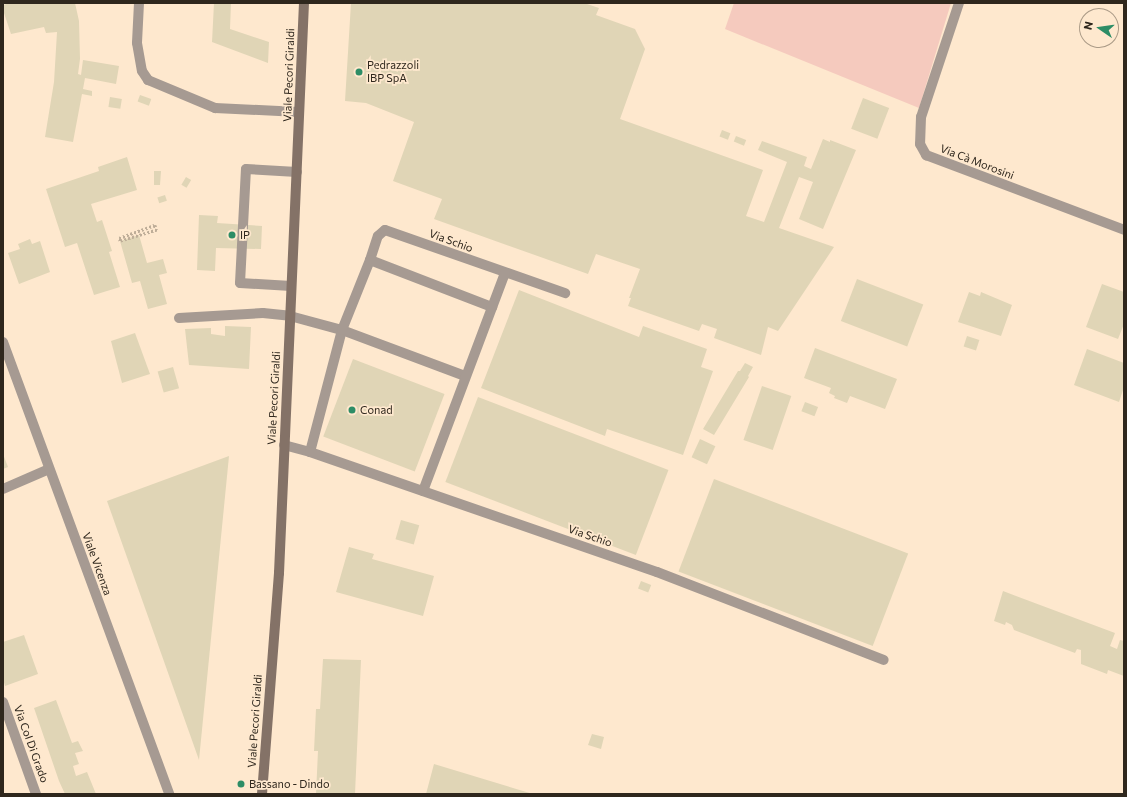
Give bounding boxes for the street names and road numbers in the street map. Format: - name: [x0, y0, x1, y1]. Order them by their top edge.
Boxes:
- street label: Viale Pecori Giraldi: [281, 28, 297, 122]
- street label: Via Cà Morosini: [938, 142, 1016, 182]
- street label: Via Schio: [427, 227, 475, 255]
- street label: Viale Pecori Giraldi: [265, 351, 283, 445]
- street label: Via Schio: [566, 522, 614, 550]
- street label: Viale Vicenza: [80, 531, 114, 597]
- street label: Viale Pecori Giraldi: [245, 674, 265, 768]
- street label: Via Col Di Grado: [11, 704, 51, 784]

